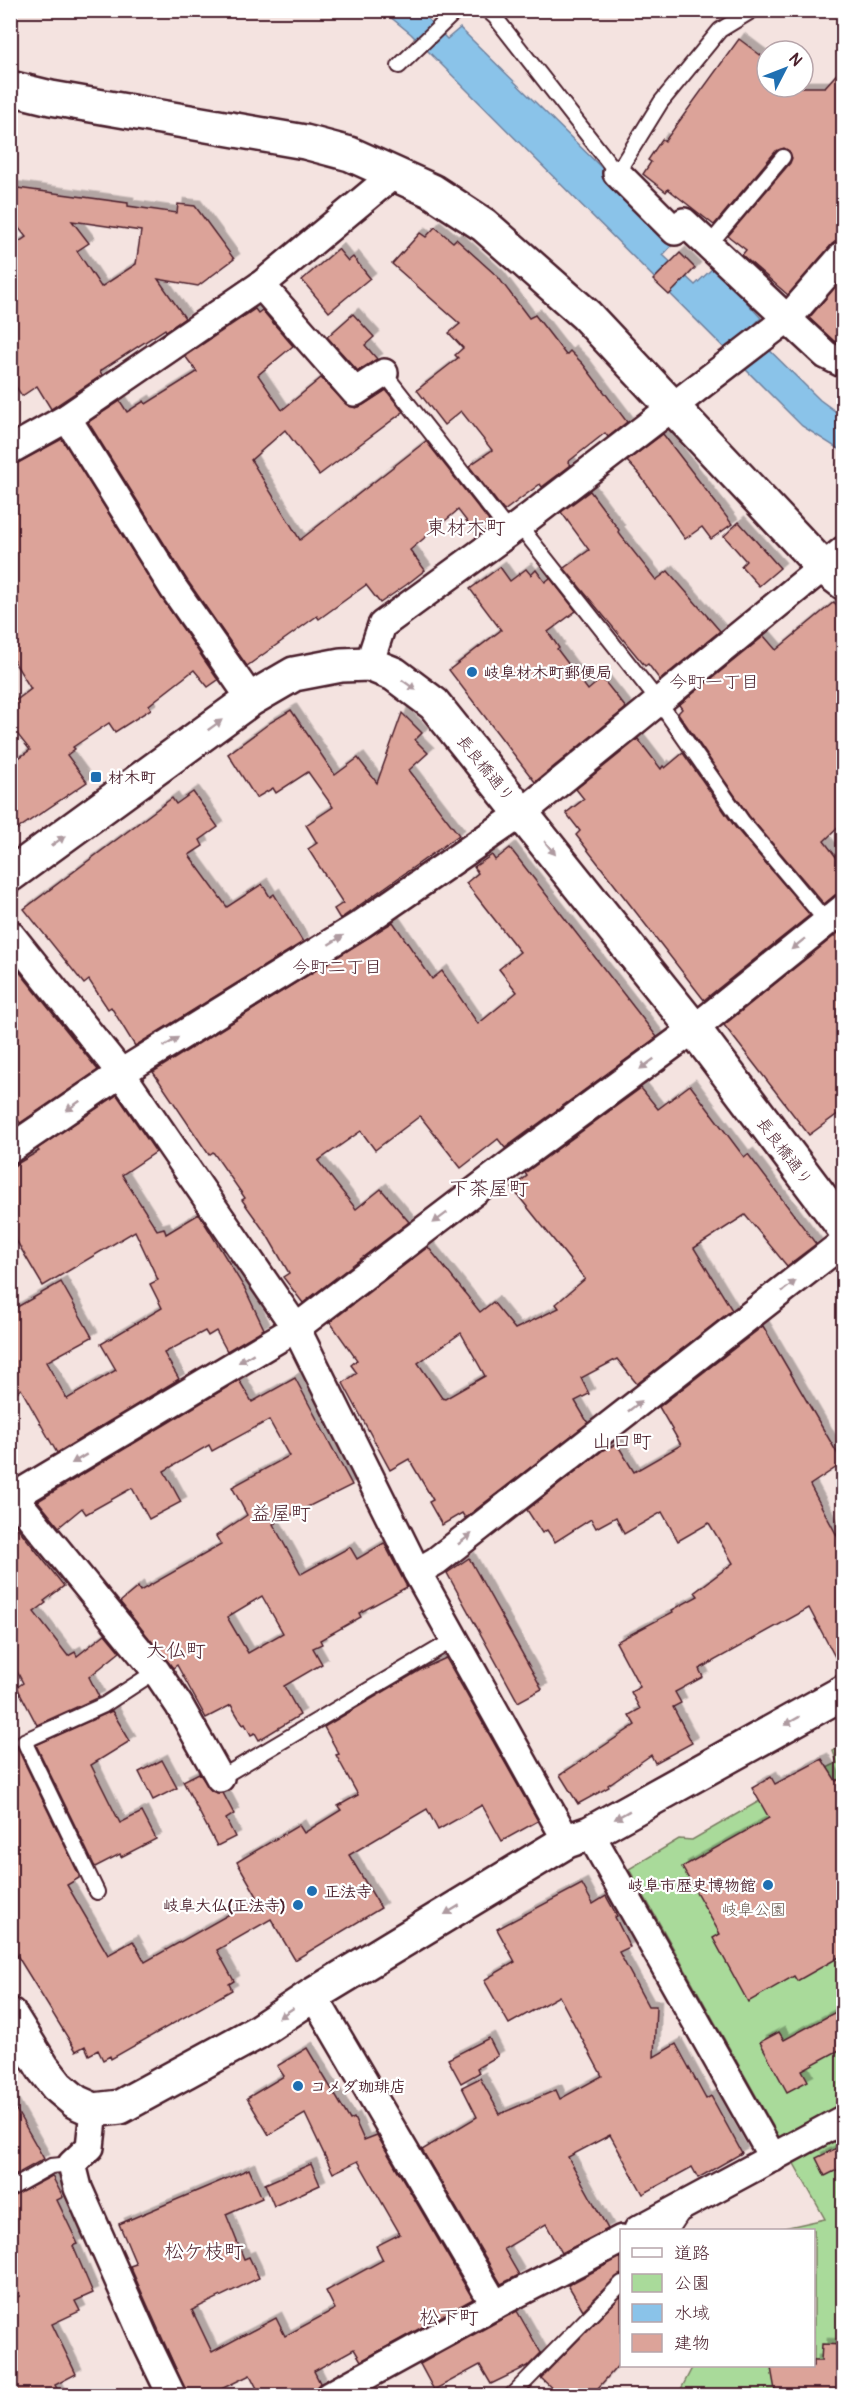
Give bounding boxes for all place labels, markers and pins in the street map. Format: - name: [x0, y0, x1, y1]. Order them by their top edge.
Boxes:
- place label: 岐阜材木町郵便局: [484, 663, 612, 683]
- marker: 岐阜材木町郵便局: [465, 665, 479, 679]
- place label: 材木町: [108, 768, 156, 788]
- marker: 材木町: [89, 770, 103, 784]
- place label: 岐阜市歴史博物館: [628, 1876, 756, 1896]
- marker: 岐阜市歴史博物館: [761, 1878, 775, 1892]
- place label: 正法寺: [324, 1882, 372, 1902]
- marker: 正法寺: [305, 1884, 319, 1898]
- place label: 岐阜大仏(正法寺): [163, 1896, 286, 1916]
- marker: 岐阜大仏(正法寺): [291, 1898, 305, 1912]
- place label: コメダ珈琲店: [310, 2077, 406, 2097]
- marker: コメダ珈琲店: [291, 2079, 305, 2093]

